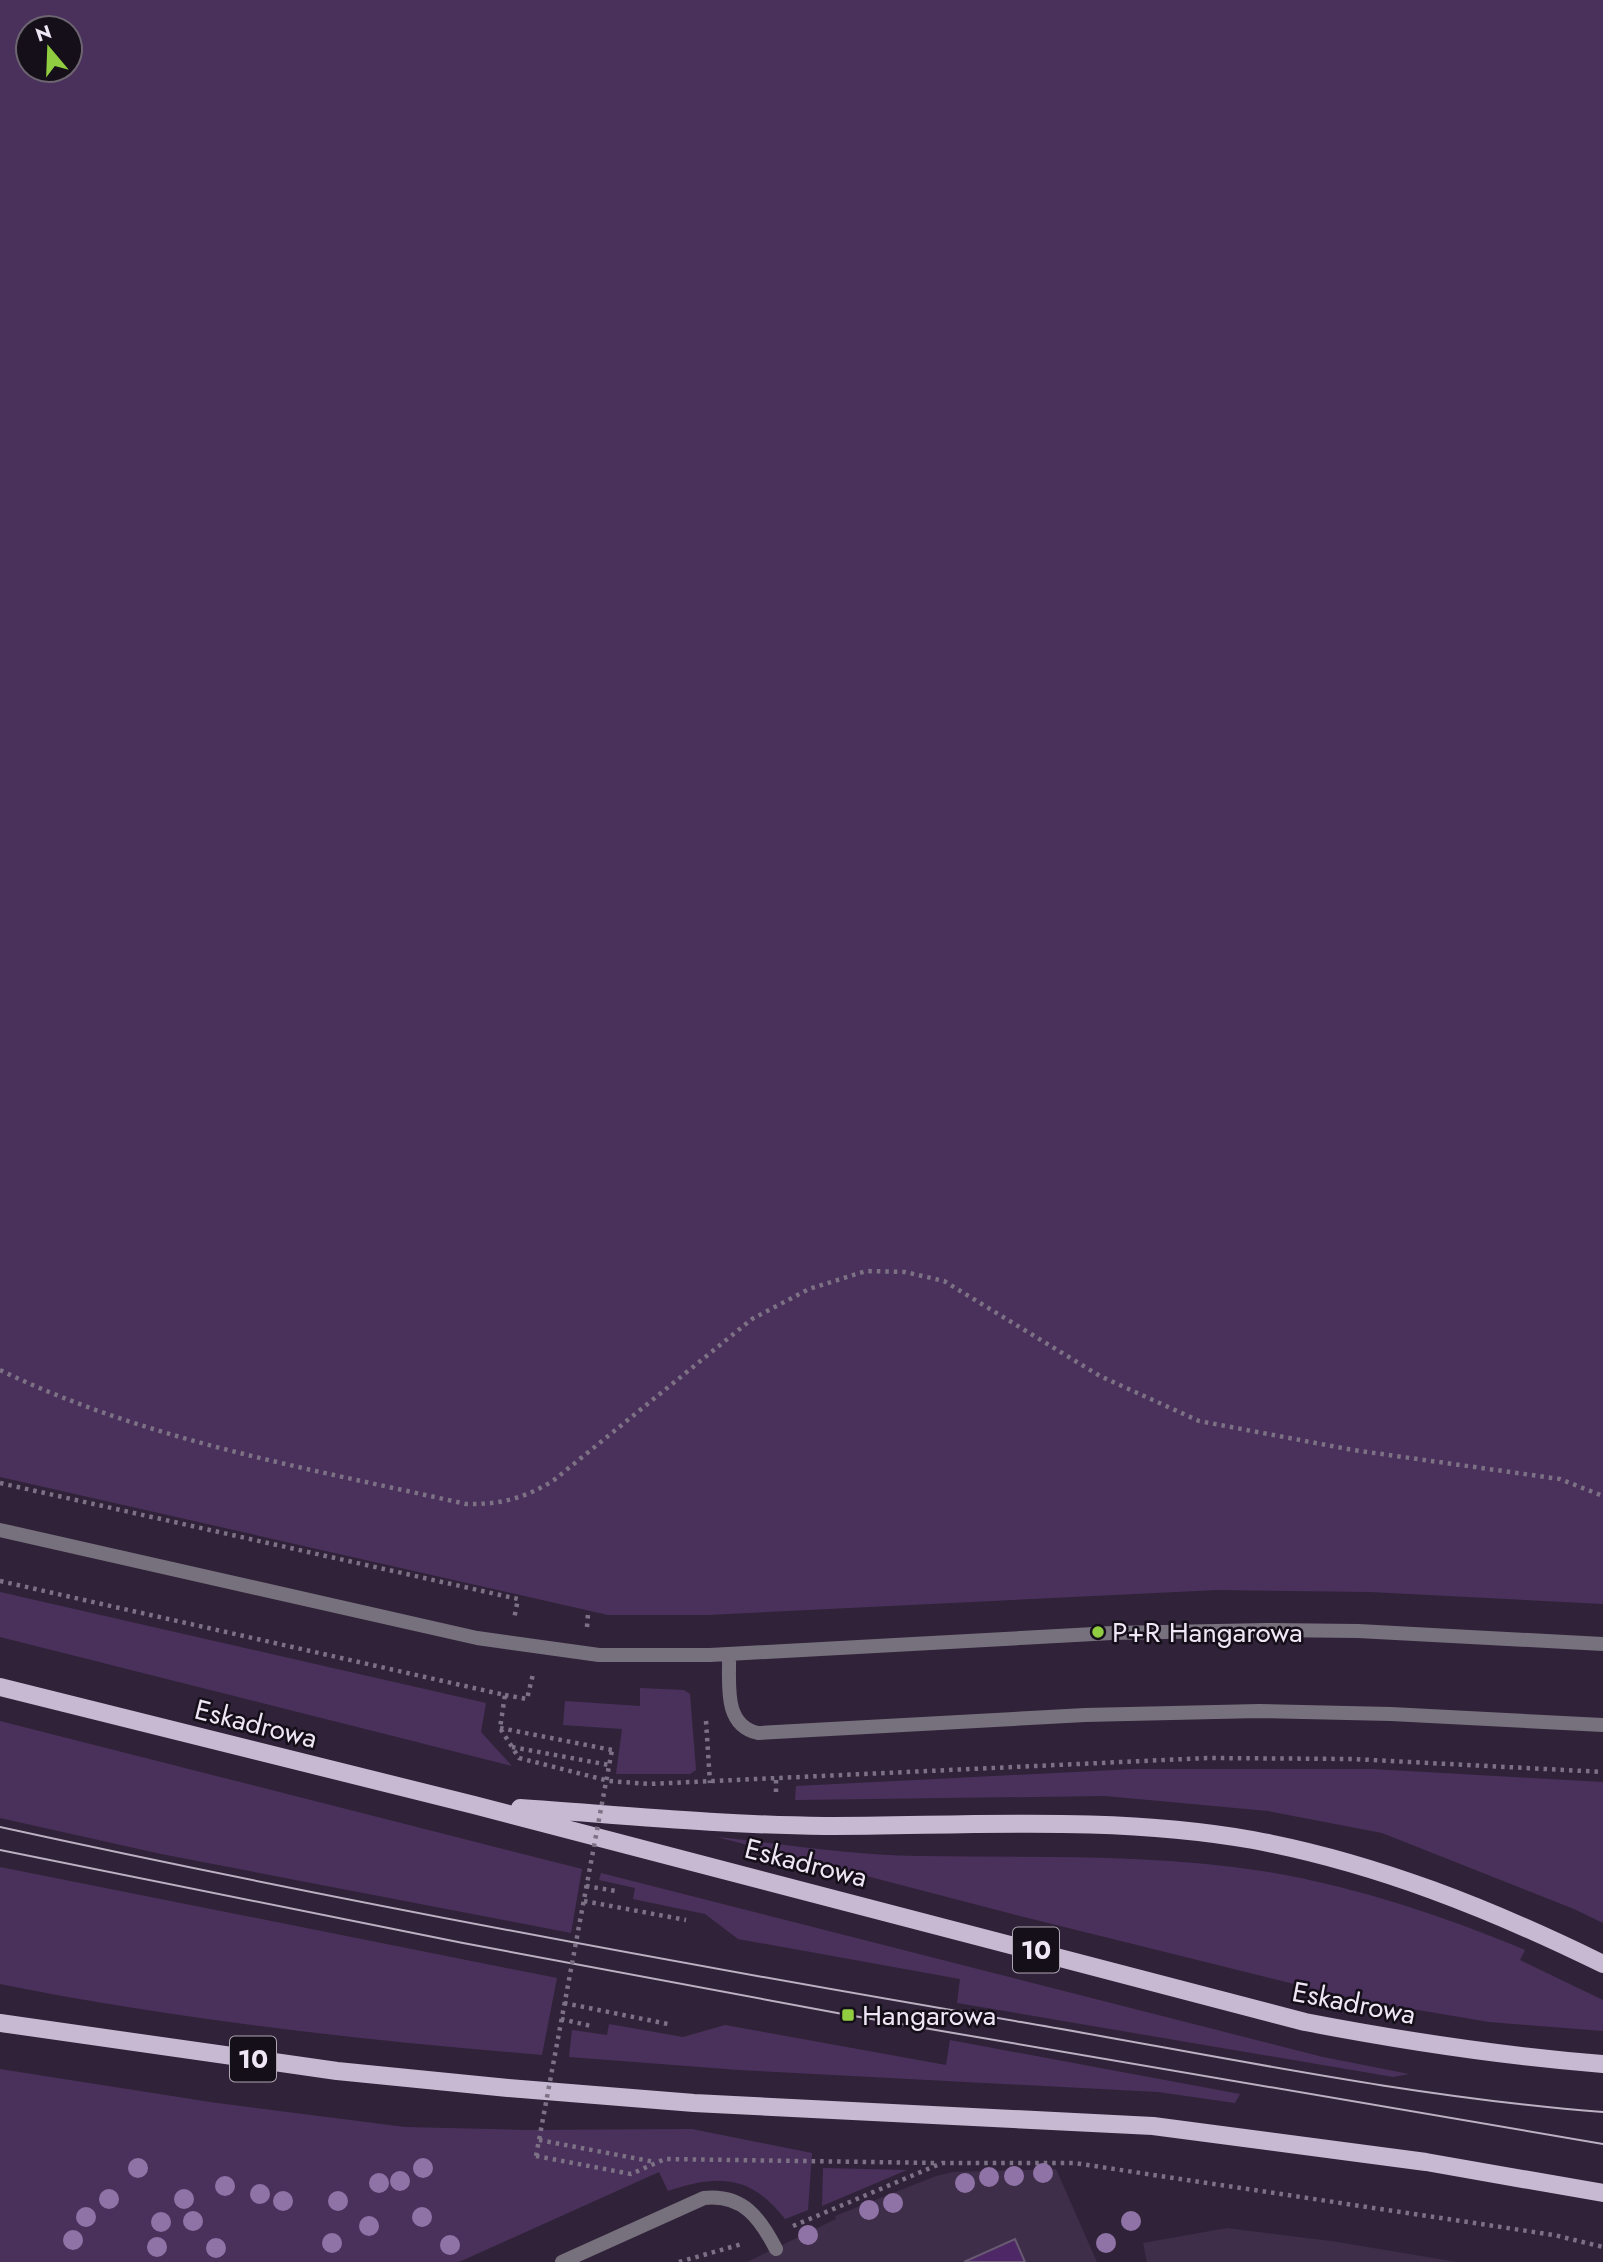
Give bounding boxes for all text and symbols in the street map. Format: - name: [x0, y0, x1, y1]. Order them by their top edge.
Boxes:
- north arrow: [14, 14, 84, 84]
- text: N: [32, 18, 55, 49]
- place label: P+R Hangarowa: [1112, 1612, 1303, 1653]
- marker: P+R Hangarowa: [1090, 1624, 1106, 1640]
- street label: Eskadrowa: [190, 1689, 322, 1759]
- street label: Eskadrowa: [740, 1828, 872, 1898]
- road number: 10: [1013, 1927, 1059, 1972]
- street label: Eskadrowa: [1289, 1971, 1419, 2035]
- place label: Hangarowa: [862, 1995, 996, 2036]
- marker: Hangarowa: [840, 2007, 856, 2023]
- road number: 10: [230, 2036, 276, 2082]

